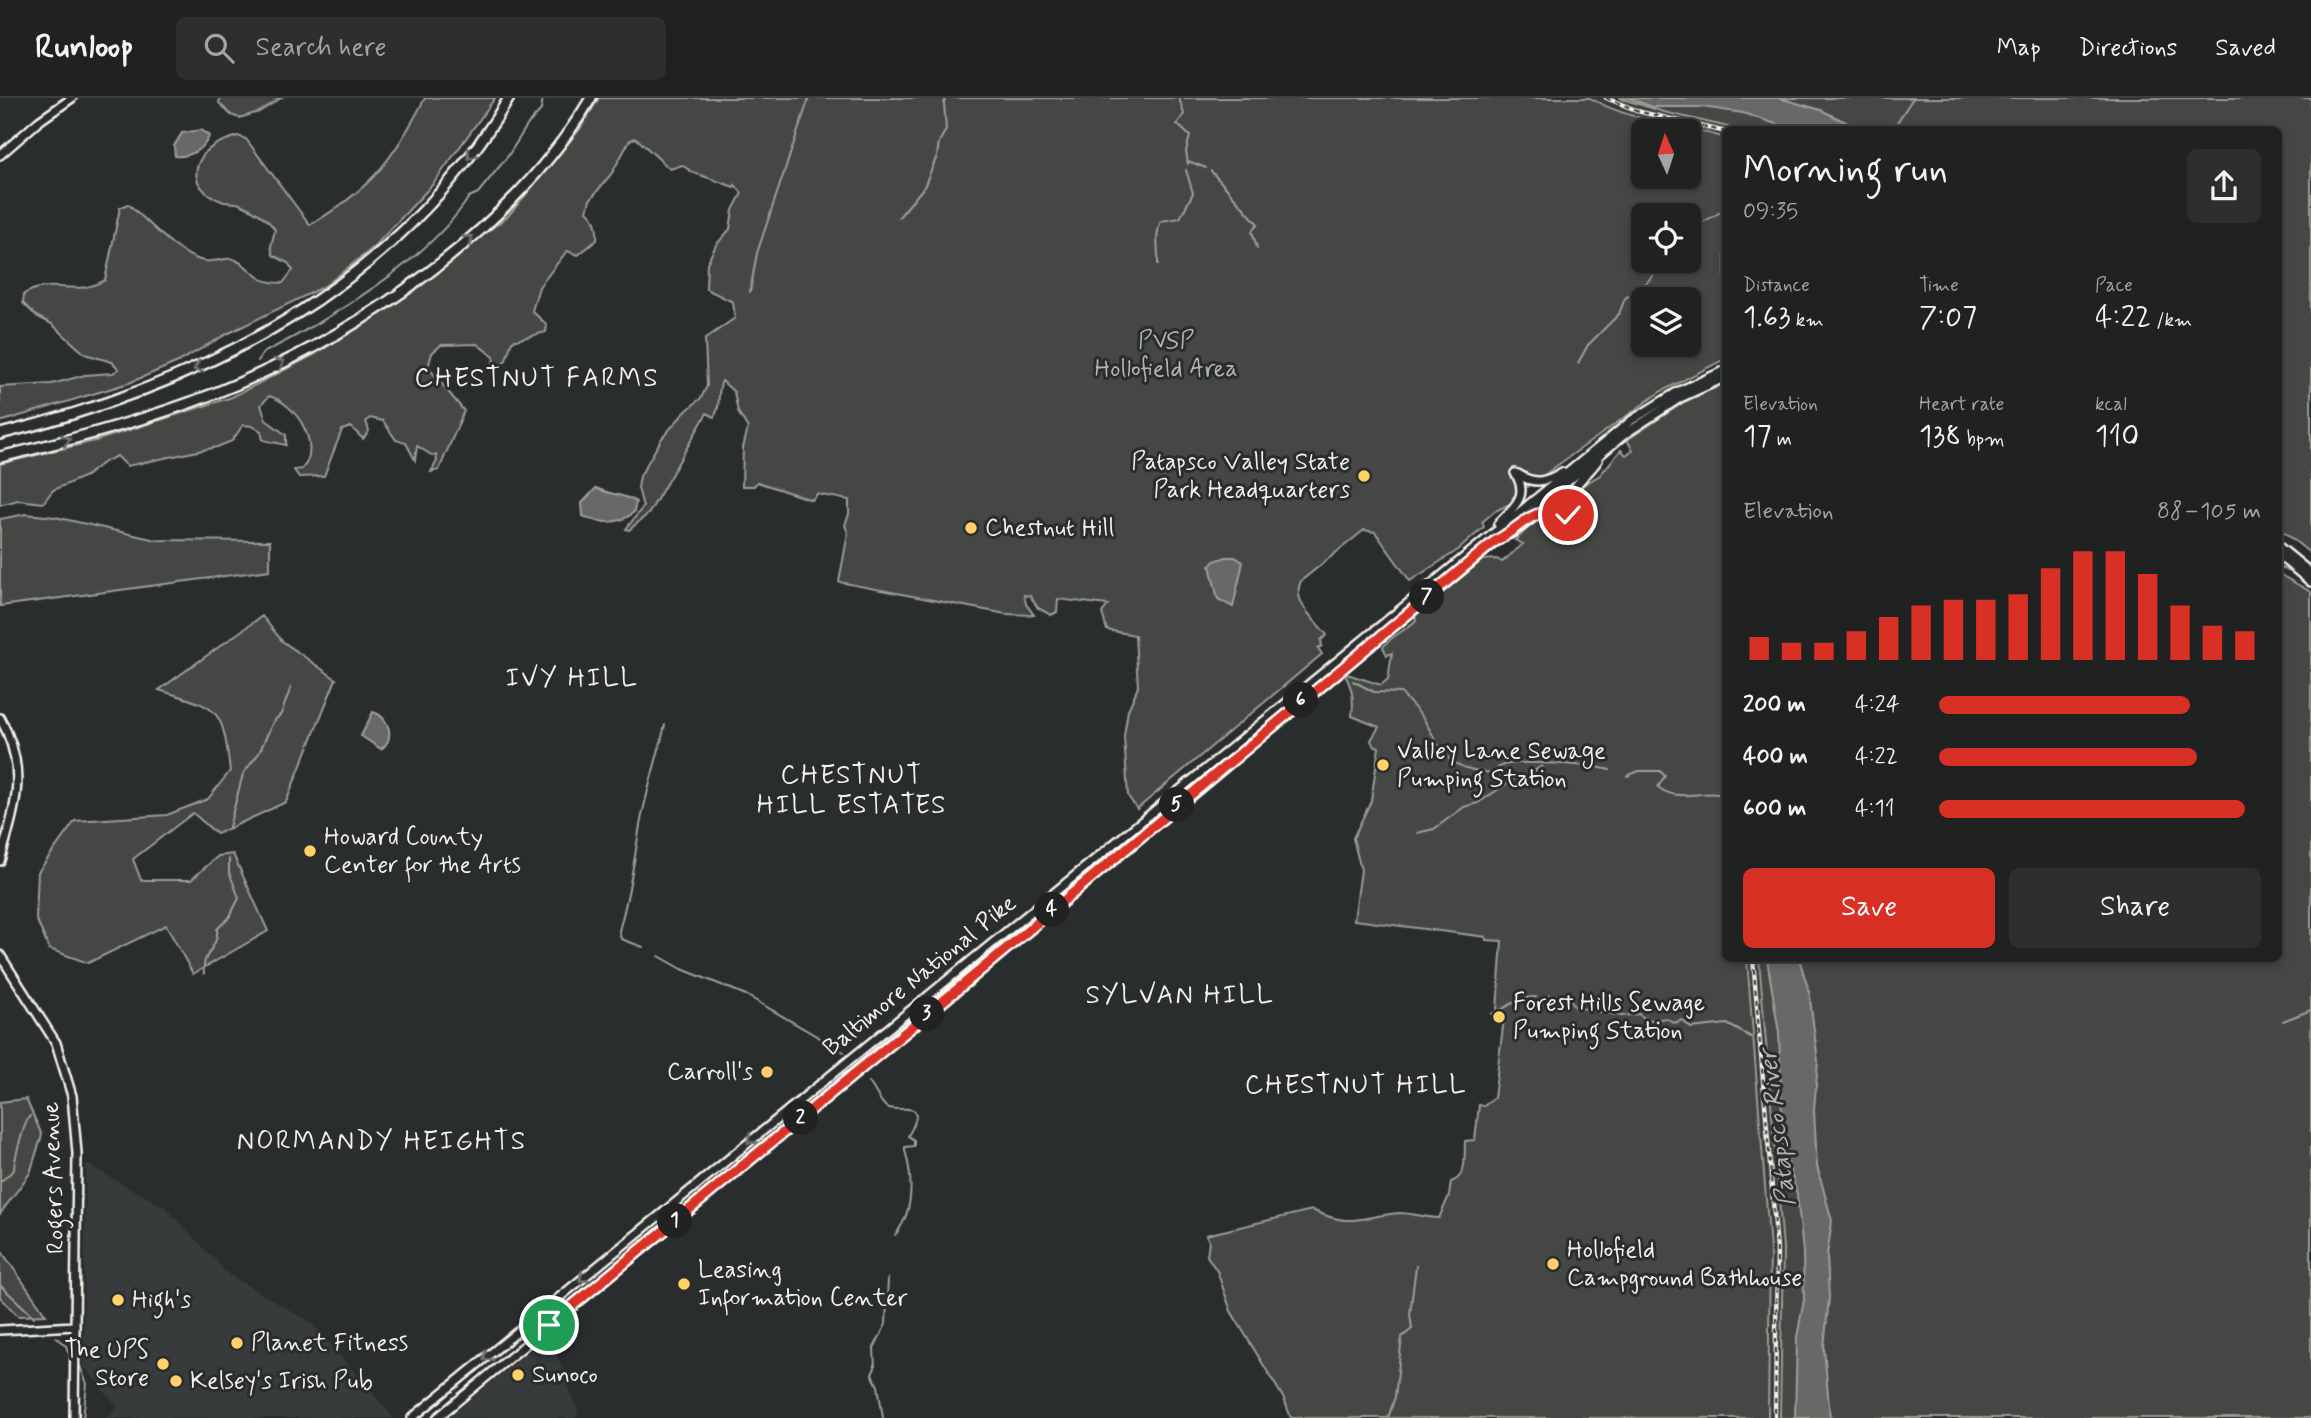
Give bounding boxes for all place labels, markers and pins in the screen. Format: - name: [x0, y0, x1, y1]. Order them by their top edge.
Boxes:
- place label: Patapsco Valley State Park Headquarters: [1131, 447, 1350, 506]
- marker: Patapsco Valley State Park Headquarters: [1356, 468, 1372, 484]
- pin: [1538, 485, 1598, 545]
- place label: Chestnut Hill: [985, 513, 1114, 544]
- marker: Chestnut Hill: [963, 520, 979, 536]
- pin: 7: [1410, 580, 1444, 614]
- pin: 6: [1284, 682, 1318, 718]
- place label: Valley Lane Sewage Pumping Station: [1397, 736, 1606, 798]
- marker: Valley Lane Sewage Pumping Station: [1375, 757, 1391, 773]
- pin: 5: [1160, 788, 1194, 822]
- place label: Howard County Center for the Arts: [324, 822, 521, 883]
- marker: Howard County Center for the Arts: [302, 843, 318, 859]
- pin: 4: [1034, 892, 1070, 928]
- place label: Forest Hills Sewage Pumping Station: [1513, 988, 1705, 1050]
- pin: 3: [909, 996, 944, 1032]
- marker: Forest Hills Sewage Pumping Station: [1491, 1009, 1507, 1025]
- place label: Carroll's: [667, 1057, 753, 1088]
- marker: Carroll's: [759, 1064, 775, 1080]
- pin: 2: [784, 1100, 818, 1136]
- pin: 1: [658, 1204, 692, 1238]
- place label: Hollofield Campground Bathhouse: [1567, 1235, 1802, 1294]
- place label: Leasing Information Center: [698, 1255, 908, 1316]
- marker: Hollofield Campground Bathhouse: [1545, 1256, 1561, 1272]
- marker: Leasing Information Center: [676, 1276, 692, 1292]
- place label: High's: [132, 1285, 191, 1319]
- marker: High's: [110, 1292, 126, 1308]
- pin: [519, 1295, 579, 1355]
- place label: Planet Fitness: [251, 1328, 408, 1359]
- place label: The UPS Store: [64, 1335, 149, 1394]
- marker: Planet Fitness: [229, 1335, 245, 1351]
- marker: The UPS Store: [155, 1356, 171, 1372]
- place label: Sunoco: [532, 1360, 598, 1391]
- place label: Kelsey's Irish Pub: [190, 1366, 373, 1397]
- marker: Sunoco: [510, 1367, 526, 1383]
- marker: Kelsey's Irish Pub: [168, 1373, 184, 1389]

